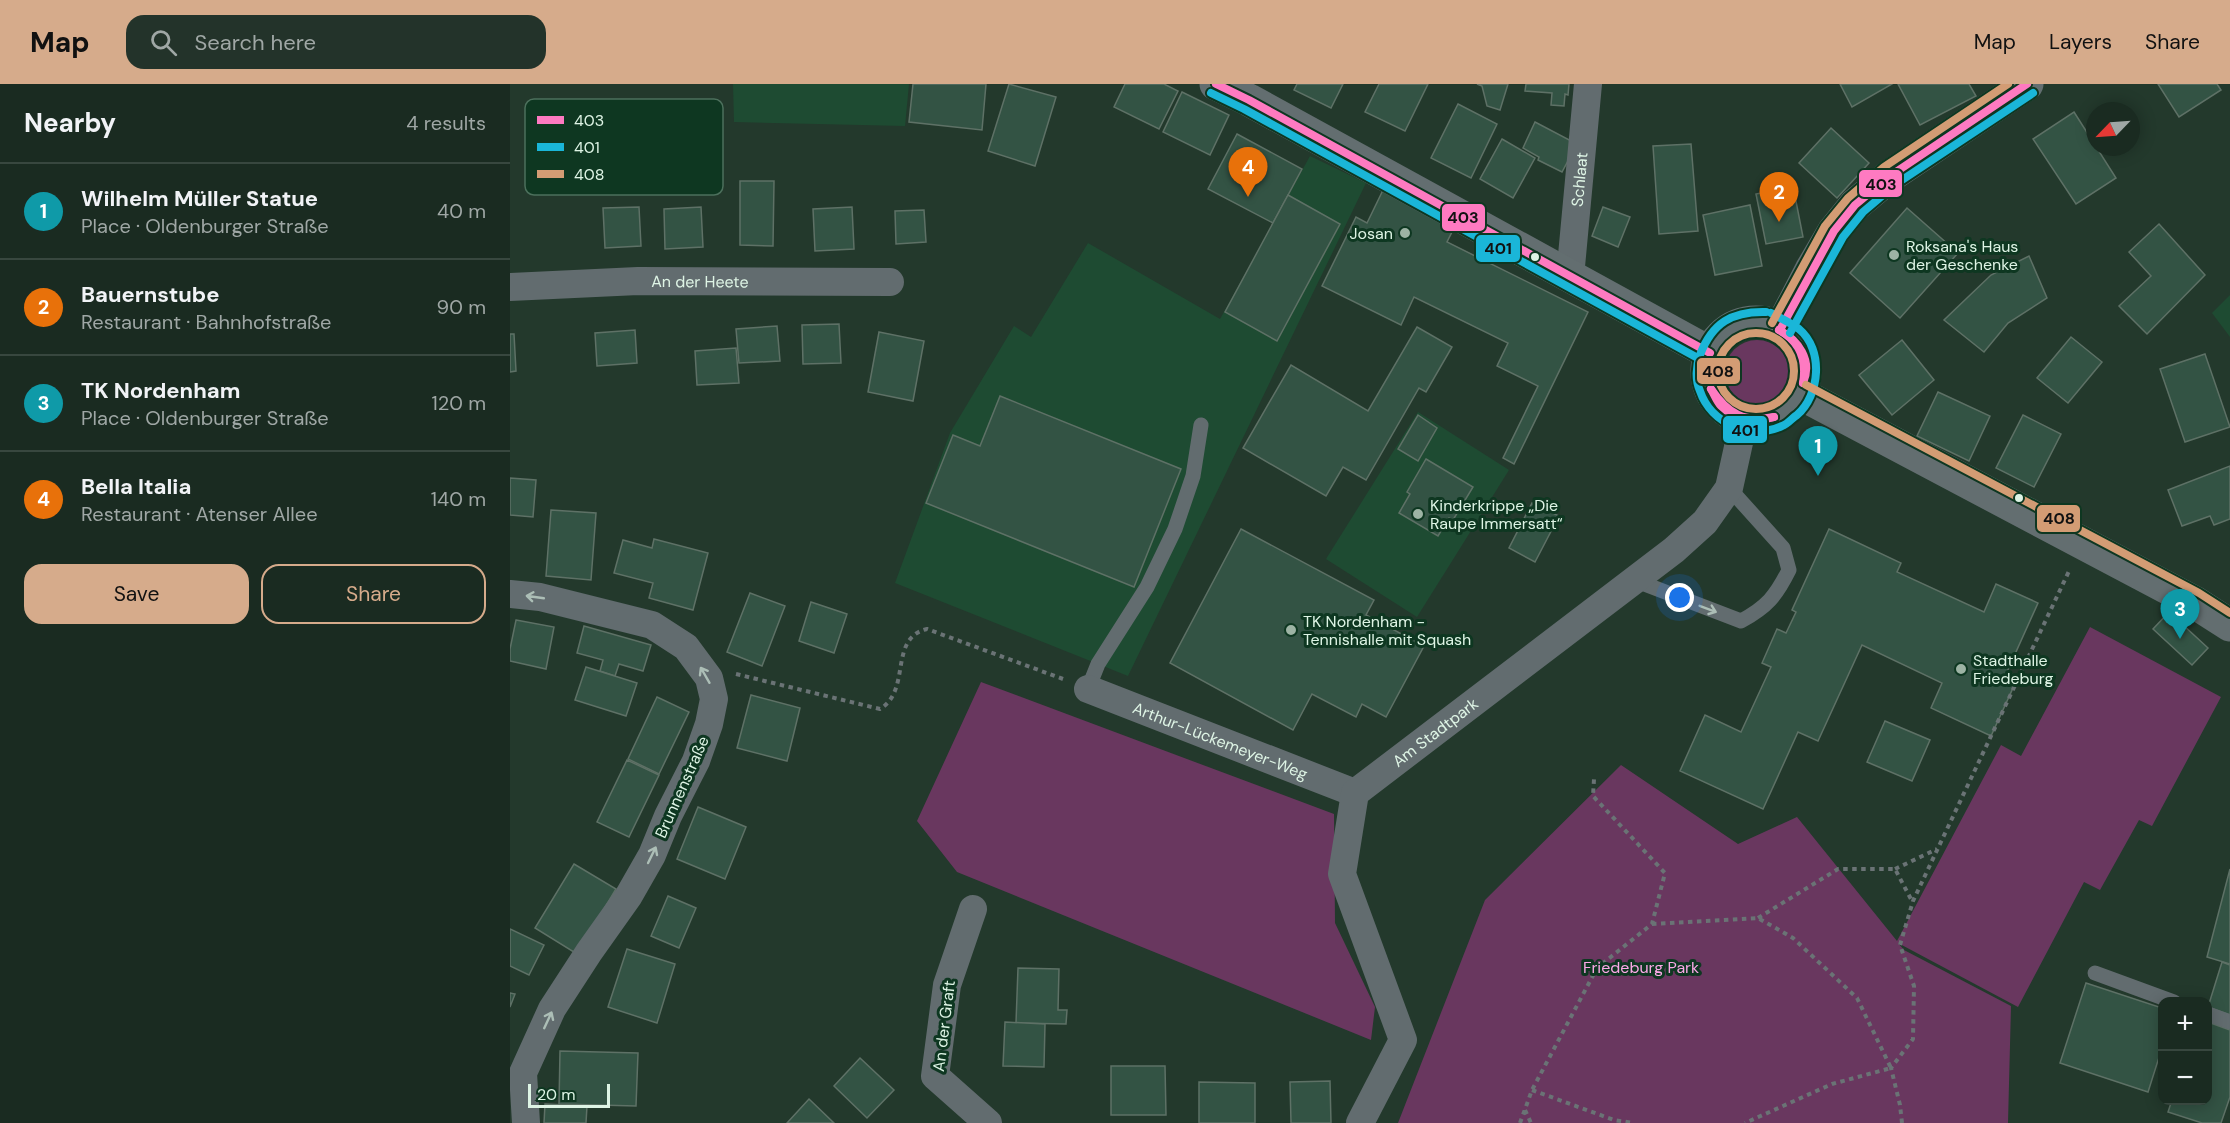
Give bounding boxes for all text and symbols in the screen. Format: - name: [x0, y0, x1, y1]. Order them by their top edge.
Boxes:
- search box: [126, 15, 546, 69]
- text: Map: [30, 24, 90, 61]
- icon: search: [147, 26, 180, 59]
- text: Search here: [195, 28, 316, 57]
- text: Map: [1974, 28, 2016, 56]
- text: Layers: [2049, 28, 2112, 56]
- text: Share: [2145, 28, 2200, 56]
- legend: [525, 99, 723, 195]
- north arrow: [2086, 102, 2140, 156]
- text: Nearby: [24, 106, 116, 140]
- text: 4 results: [406, 110, 486, 136]
- text: 403: [574, 110, 604, 131]
- text: 401: [574, 137, 600, 158]
- pin: 4: [1228, 147, 1268, 197]
- street label: Schlaat: [1566, 151, 1592, 208]
- text: 408: [574, 164, 604, 185]
- line badge: 403: [1858, 169, 1903, 198]
- pin: 2: [1760, 172, 1798, 222]
- text: 403: [1865, 174, 1897, 195]
- text: Wilhelm Müller Statue: [81, 184, 318, 213]
- text: 1: [40, 198, 47, 224]
- text: 40 m: [437, 198, 486, 224]
- line badge: 403: [1441, 203, 1486, 232]
- text: 403: [1447, 207, 1479, 228]
- text: Place · Oldenburger Straße: [81, 213, 329, 239]
- place label: Josan: [1350, 223, 1393, 244]
- marker: Josan: [1398, 226, 1412, 240]
- line badge: 401: [1475, 234, 1521, 263]
- place label: Roksana's Haus der Geschenke: [1906, 236, 2018, 275]
- text: 401: [1484, 238, 1512, 259]
- marker: Roksana's Haus der Geschenke: [1887, 248, 1901, 262]
- unlabelled marker: [1529, 251, 1541, 263]
- street label: An der Heete: [651, 271, 749, 292]
- text: Bauernstube: [81, 280, 219, 309]
- text: 2: [38, 294, 49, 320]
- text: 90 m: [437, 294, 486, 320]
- text: Restaurant · Bahnhofstraße: [81, 309, 331, 335]
- line badge: 408: [1696, 357, 1741, 385]
- text: 408: [1702, 361, 1734, 382]
- text: TK Nordenham: [81, 376, 240, 405]
- text: 3: [37, 390, 50, 416]
- text: 120 m: [432, 390, 486, 416]
- text: Place · Oldenburger Straße: [81, 405, 329, 431]
- line badge: 401: [1722, 415, 1768, 444]
- text: 401: [1731, 420, 1759, 441]
- pin: 1: [1798, 426, 1838, 476]
- text: Bella Italia: [81, 472, 191, 501]
- text: 4: [37, 486, 50, 512]
- text: 140 m: [431, 486, 486, 512]
- unlabelled marker: [2013, 492, 2025, 504]
- place label: Kinderkrippe „Die Raupe Immersatt“: [1430, 495, 1563, 534]
- text: Restaurant · Atenser Allee: [81, 501, 318, 527]
- line badge: 408: [2036, 504, 2081, 533]
- marker: Kinderkrippe „Die Raupe Immersatt“: [1411, 507, 1425, 521]
- text: 408: [2043, 508, 2075, 529]
- button: Save: [24, 564, 249, 624]
- button: Share: [261, 564, 486, 624]
- your location: [1665, 583, 1694, 612]
- pin: 3: [2160, 590, 2200, 639]
- one-way arrow: [526, 591, 546, 602]
- one-way arrow: [1699, 604, 1717, 615]
- place label: TK Nordenham - Tennishalle mit Squash: [1303, 611, 1471, 650]
- marker: TK Nordenham - Tennishalle mit Squash: [1284, 623, 1298, 637]
- place label: Stadthalle Friedeburg: [1973, 650, 2053, 689]
- marker: Stadthalle Friedeburg: [1954, 662, 1968, 676]
- one-way arrow: [699, 667, 711, 684]
- street label: Am Stadtpark: [1388, 693, 1482, 771]
- street label: Arthur-Lückemeyer-Weg: [1130, 697, 1311, 784]
- street label: Brunnenstraße: [650, 733, 714, 841]
- one-way arrow: [646, 846, 658, 864]
- park label: Friedeburg Park: [1583, 957, 1699, 978]
- street label: An der Graft: [928, 979, 960, 1073]
- map controls: [2158, 997, 2212, 1105]
- button: +: [2158, 997, 2212, 1051]
- one-way arrow: [542, 1011, 554, 1029]
- button: −: [2158, 1051, 2212, 1105]
- scale bar: [528, 1081, 610, 1108]
- text: 20 m: [537, 1084, 576, 1105]

